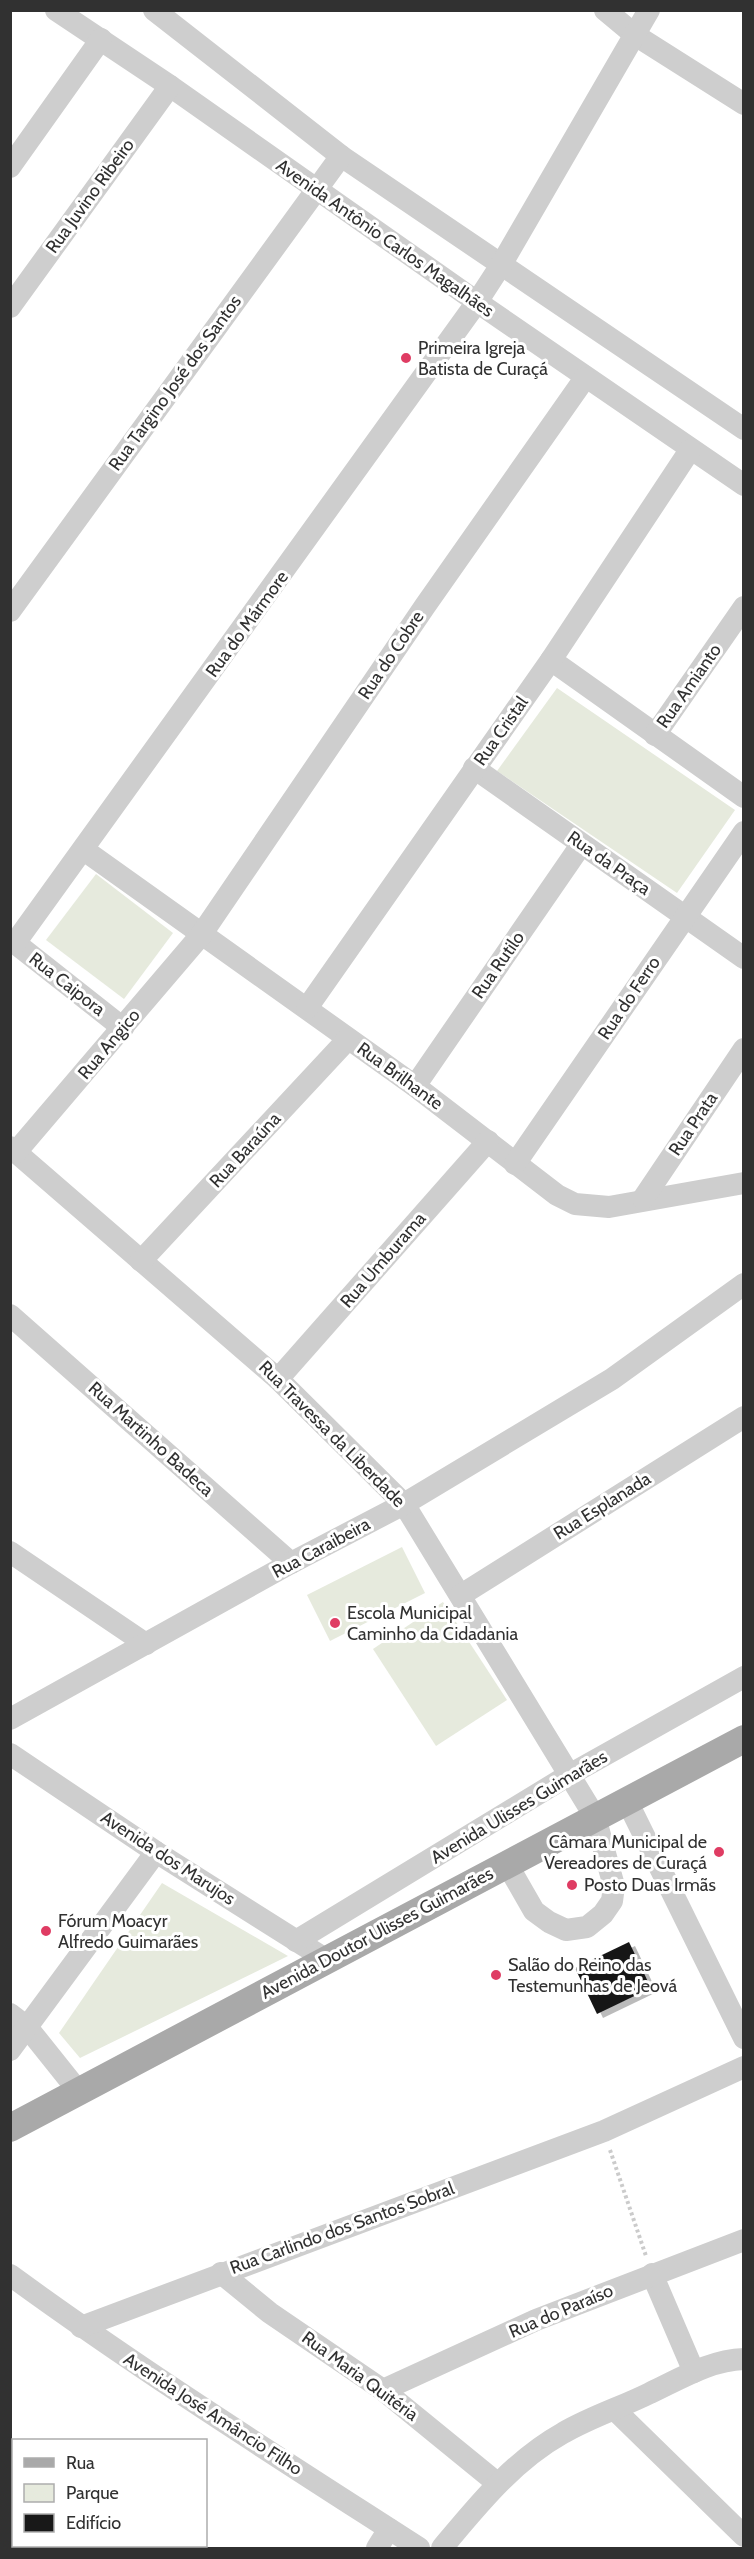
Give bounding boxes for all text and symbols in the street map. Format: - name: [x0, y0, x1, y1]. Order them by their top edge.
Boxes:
- street label: Rua Juvino Ribeiro: [41, 134, 139, 258]
- street label: Avenida Antônio Carlos Magalhães: [272, 154, 498, 322]
- street label: Rua Targino José dos Santos: [104, 291, 246, 475]
- place label: Primeira Igreja Batista de Curaçá: [418, 337, 548, 380]
- marker: Primeira Igreja Batista de Curaçá: [399, 351, 413, 365]
- street label: Rua do Mármore: [201, 567, 293, 681]
- street label: Rua do Cobre: [353, 607, 429, 703]
- street label: Rua Amianto: [652, 640, 726, 732]
- street label: Rua Cristal: [469, 691, 533, 770]
- street label: Rua da Praça: [563, 826, 655, 900]
- street label: Rua Rutilo: [467, 927, 529, 1003]
- street label: Rua Caipora: [25, 947, 110, 1021]
- street label: Rua do Ferro: [593, 952, 665, 1044]
- street label: Rua Angico: [73, 1004, 145, 1084]
- street label: Rua Brilhante: [353, 1038, 447, 1114]
- street label: Rua Prata: [664, 1088, 722, 1160]
- street label: Rua Baraúna: [205, 1108, 286, 1192]
- street label: Rua Umburama: [336, 1207, 431, 1312]
- street label: Rua Travessa da Liberdade: [254, 1356, 410, 1512]
- street label: Rua Martinho Badeca: [84, 1377, 218, 1501]
- street label: Rua Esplanada: [549, 1467, 655, 1545]
- street label: Rua Caraibeira: [268, 1513, 374, 1583]
- place label: Escola Municipal Caminho da Cidadania: [347, 1602, 518, 1645]
- marker: Escola Municipal Caminho da Cidadania: [328, 1616, 342, 1630]
- street label: Avenida Ulisses Guimarães: [427, 1746, 611, 1868]
- street label: Avenida dos Marujos: [97, 1806, 239, 1910]
- place label: Câmara Municipal de Vereadores de Curaçá: [544, 1831, 707, 1874]
- marker: Câmara Municipal de Vereadores de Curaçá: [712, 1845, 726, 1859]
- street label: Avenida Doutor Ulisses Guimarães: [257, 1862, 497, 2004]
- place label: Posto Duas Irmãs: [584, 1874, 716, 1896]
- marker: Posto Duas Irmãs: [565, 1878, 579, 1892]
- place label: Fórum Moacyr Alfredo Guimarães: [58, 1910, 198, 1953]
- marker: Fórum Moacyr Alfredo Guimarães: [39, 1924, 53, 1938]
- place label: Salão do Reino das Testemunhas de Jeová: [508, 1954, 678, 1997]
- marker: Salão do Reino das Testemunhas de Jeová: [489, 1968, 503, 1982]
- street label: Rua Carlindo dos Santos Sobral: [227, 2177, 458, 2279]
- street label: Rua do Paraíso: [506, 2279, 616, 2343]
- street label: Rua Maria Quitéria: [298, 2326, 423, 2426]
- street label: Avenida José Amâncio Filho: [120, 2348, 306, 2480]
- legend: [12, 2439, 207, 2547]
- text: Rua: [66, 2452, 95, 2474]
- text: Parque: [66, 2482, 119, 2504]
- text: Edifício: [66, 2512, 121, 2534]

